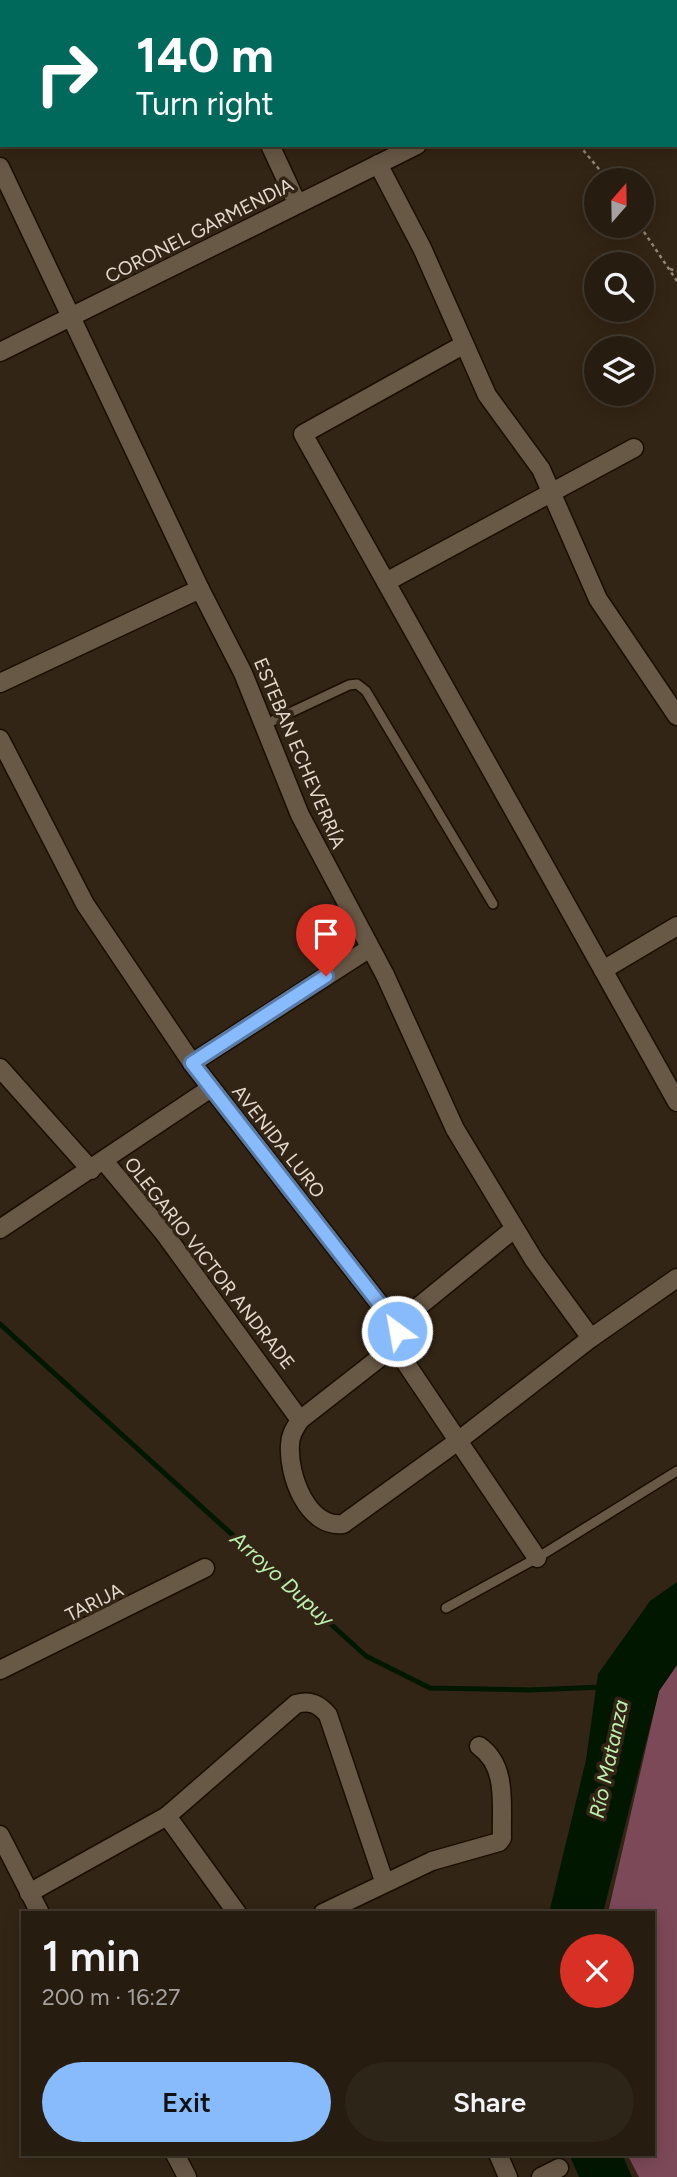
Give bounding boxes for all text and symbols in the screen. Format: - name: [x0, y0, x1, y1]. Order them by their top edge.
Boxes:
- text: 140 m: [136, 25, 274, 84]
- icon: right: [21, 28, 112, 119]
- text: Turn right: [136, 85, 274, 123]
- north arrow: [584, 168, 654, 238]
- map controls: [584, 168, 654, 406]
- street label: CORONEL GARMENDIA: [101, 173, 297, 288]
- button: search: [584, 252, 654, 322]
- button: layers: [584, 336, 654, 406]
- street label: ESTEBAN ECHEVERRÍA: [249, 654, 350, 852]
- pin: [296, 904, 356, 976]
- icon: arrive: [307, 915, 345, 953]
- street label: AVENIDA LURO: [227, 1080, 330, 1202]
- street label: OLEGARIO VICTOR ANDRADE: [120, 1153, 300, 1374]
- position arrow: [360, 1294, 434, 1368]
- water label: Arroyo Dupuy: [225, 1525, 340, 1632]
- street label: TARIJA: [61, 1578, 127, 1627]
- water label: Río Matanza: [584, 1697, 633, 1820]
- text: 1 min: [42, 1931, 140, 1982]
- button: close: [560, 1934, 634, 2008]
- text: 200 m · 16:27: [42, 1983, 180, 2011]
- button: Exit: [42, 2062, 331, 2142]
- button: Share: [345, 2062, 634, 2142]

